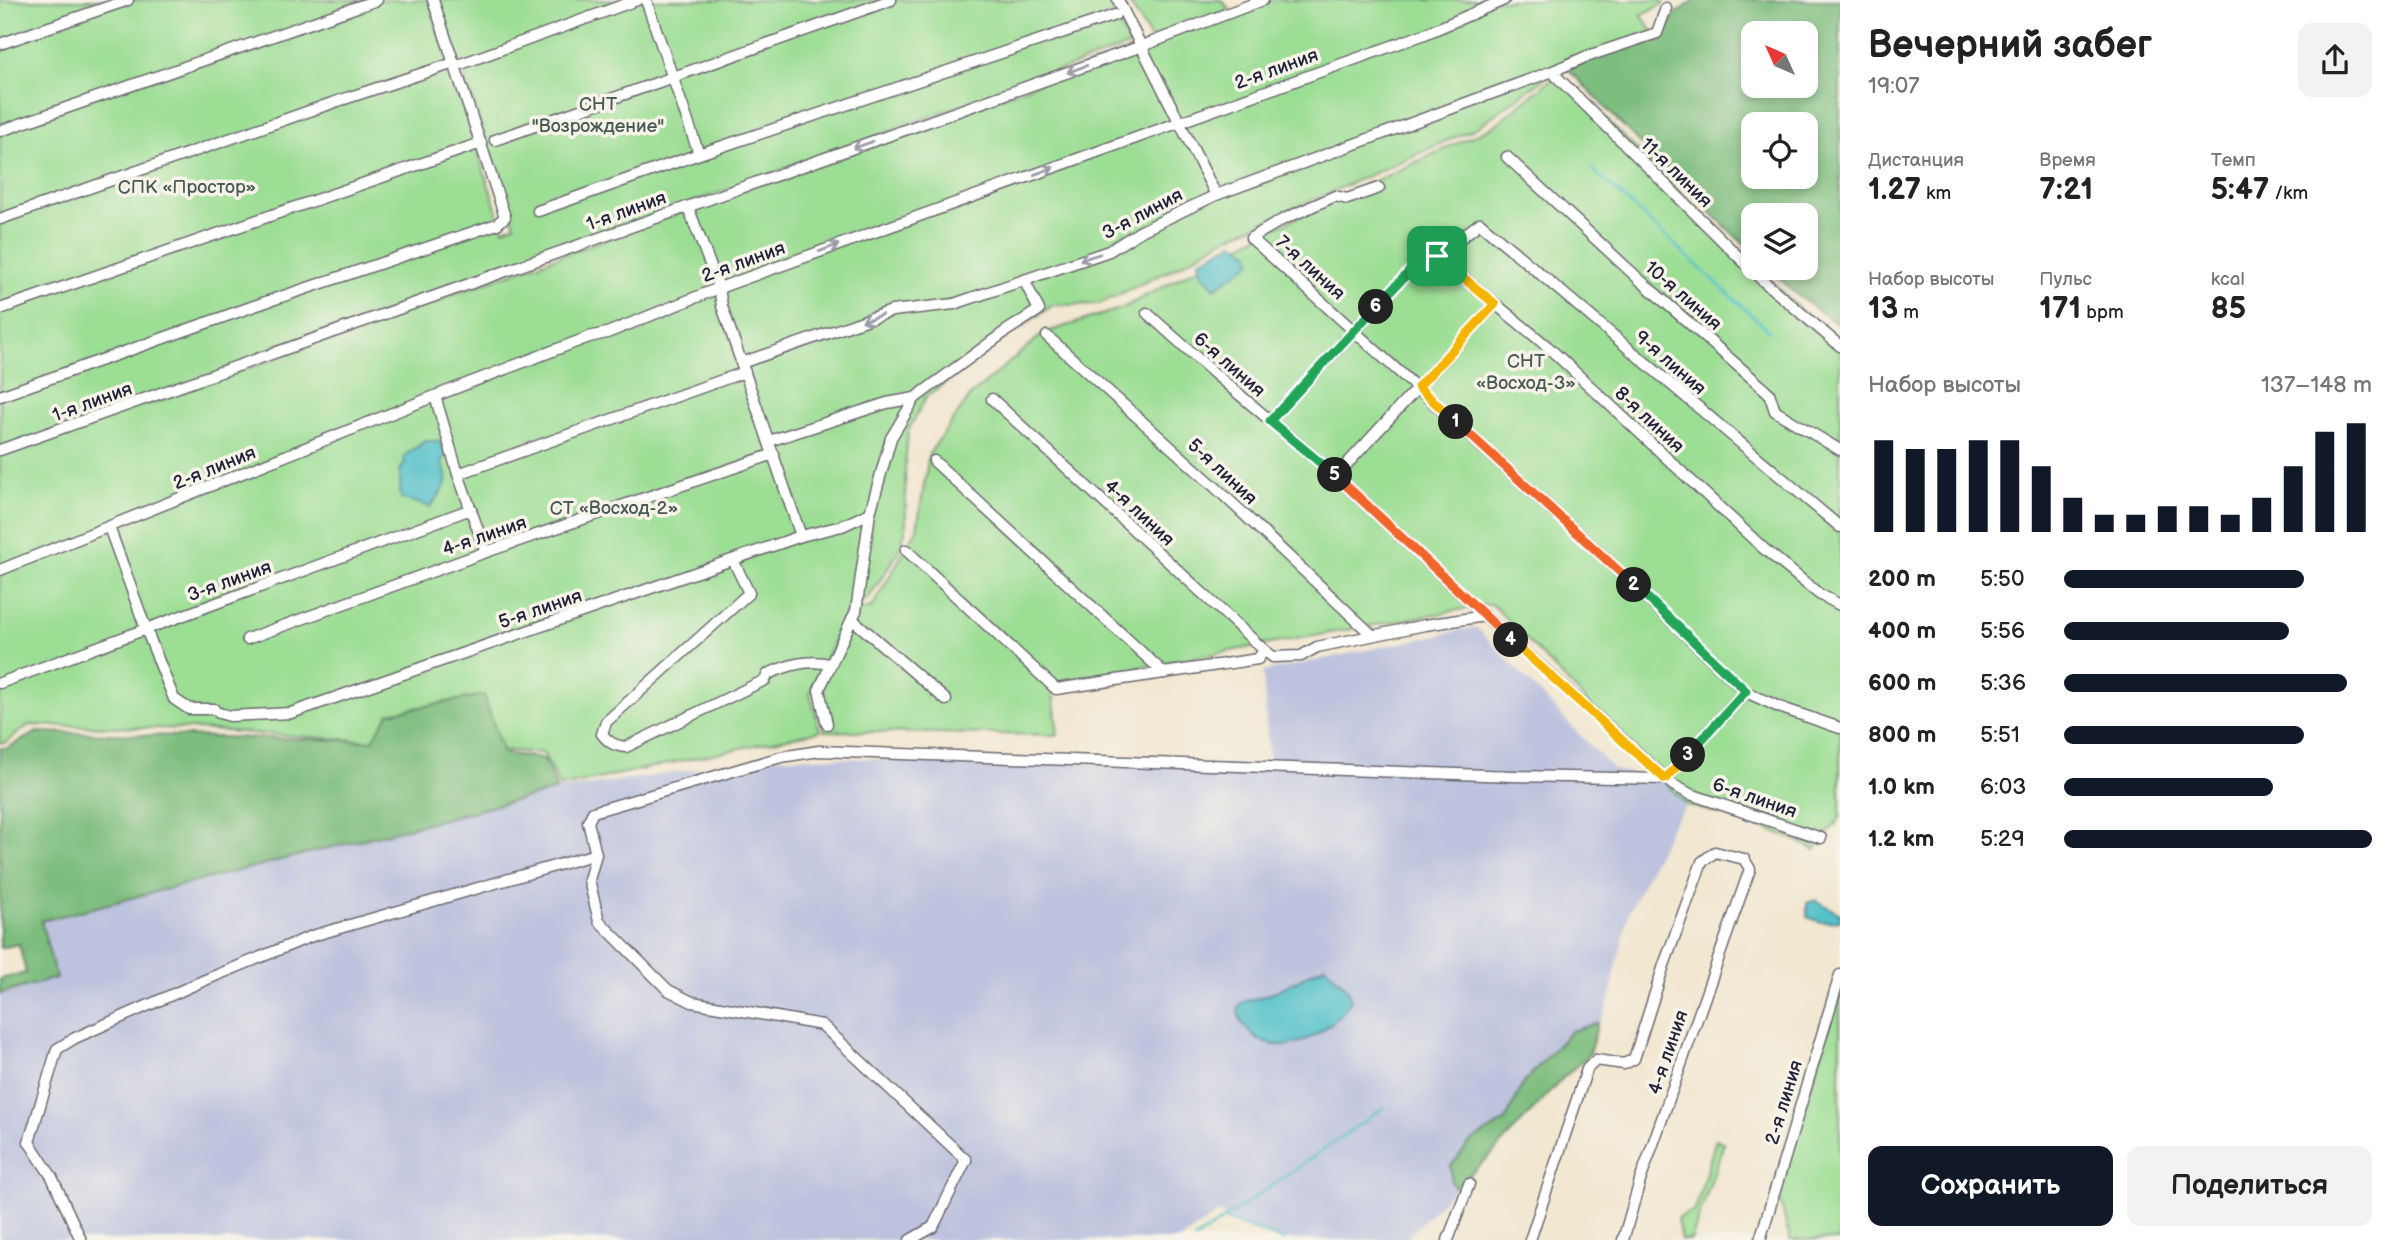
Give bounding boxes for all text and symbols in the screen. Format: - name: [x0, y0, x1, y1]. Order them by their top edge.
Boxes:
- north arrow: [1741, 21, 1818, 98]
- map controls: [1741, 21, 1818, 280]
- text: Вечерний забег: [1868, 23, 2152, 68]
- button: share: [2298, 23, 2372, 97]
- street label: 2-я линия: [1232, 44, 1321, 95]
- one-way arrow: [1067, 63, 1089, 76]
- text: 19:07: [1868, 72, 1920, 100]
- park label: СНТ "Возрождение": [532, 93, 664, 138]
- button: locate: [1741, 112, 1818, 189]
- street label: 11-я линия: [1635, 133, 1717, 213]
- one-way arrow: [852, 140, 874, 152]
- text: Дистанция: [1868, 149, 1964, 172]
- text: Время: [2039, 149, 2096, 172]
- text: Темп: [2211, 149, 2256, 172]
- one-way arrow: [1032, 164, 1054, 177]
- text: 1.27: [1868, 172, 1921, 208]
- text: 7:21: [2039, 172, 2093, 208]
- text: 5:47: [2211, 172, 2269, 208]
- park label: СПК «Простор»: [118, 176, 256, 199]
- text: km: [1921, 182, 1951, 205]
- text: /km: [2269, 182, 2308, 205]
- street label: 3-я линия: [1099, 184, 1187, 245]
- street label: 1-я линия: [583, 186, 670, 236]
- button: layers: [1741, 203, 1818, 280]
- pin: [1407, 226, 1467, 286]
- street label: 7-я линия: [1271, 231, 1349, 305]
- street label: 2-я линия: [699, 237, 788, 288]
- icon: arrive: [1418, 237, 1456, 275]
- one-way arrow: [818, 241, 840, 253]
- one-way arrow: [1079, 252, 1101, 265]
- street label: 10-я линия: [1640, 256, 1726, 336]
- text: Набор высоты: [1868, 268, 1994, 291]
- text: Пульс: [2039, 268, 2092, 291]
- text: kcal: [2211, 268, 2245, 291]
- pin: 6: [1358, 290, 1394, 324]
- text: 13: [1868, 291, 1898, 327]
- text: 171: [2039, 291, 2081, 327]
- text: 85: [2211, 291, 2246, 327]
- text: 6: [1370, 295, 1381, 318]
- text: m: [1898, 301, 1919, 324]
- text: bpm: [2081, 301, 2124, 324]
- one-way arrow: [861, 313, 883, 325]
- street label: 9-я линия: [1630, 326, 1710, 400]
- street label: 6-я линия: [1188, 328, 1270, 403]
- park label: СНТ «Восход-3»: [1476, 350, 1576, 395]
- text: Набор высоты: [1868, 371, 2021, 399]
- text: 137–148 m: [2261, 371, 2372, 399]
- street label: 1-я линия: [49, 377, 136, 427]
- street label: 8-я линия: [1609, 382, 1689, 458]
- pin: 1: [1438, 404, 1474, 440]
- text: 1: [1452, 410, 1460, 433]
- street label: 5-я линия: [1182, 434, 1262, 510]
- street label: 2-я линия: [170, 441, 259, 495]
- pin: 5: [1318, 458, 1352, 492]
- text: 5: [1329, 463, 1340, 486]
- street label: 4-я линия: [1099, 475, 1179, 551]
- park label: СТ «Восход-2»: [550, 497, 678, 520]
- street label: 4-я линия: [439, 511, 530, 562]
- street label: 3-я линия: [184, 556, 275, 607]
- text: 200 m: [1868, 565, 1936, 593]
- text: 5:50: [1980, 565, 2025, 593]
- pin: 2: [1616, 568, 1652, 602]
- text: 2: [1628, 573, 1639, 596]
- street label: 5-я линия: [496, 584, 585, 634]
- text: 400 m: [1868, 617, 1936, 645]
- text: 5:56: [1980, 617, 2025, 645]
- pin: 4: [1494, 622, 1528, 658]
- text: 4: [1505, 628, 1516, 651]
- text: 600 m: [1868, 669, 1936, 697]
- text: 5:36: [1980, 669, 2026, 697]
- text: 800 m: [1868, 721, 1936, 749]
- text: 5:51: [1980, 721, 2020, 749]
- pin: 3: [1670, 738, 1706, 772]
- text: 3: [1682, 743, 1693, 766]
- street label: 6-я линия: [1709, 773, 1800, 824]
- text: 1.0 km: [1868, 773, 1935, 801]
- text: 6:03: [1980, 773, 2026, 801]
- text: 1.2 km: [1868, 825, 1934, 853]
- text: 5:29: [1980, 825, 2025, 853]
- street label: 4-я линия: [1643, 1007, 1694, 1098]
- street label: 2-я линия: [1761, 1057, 1808, 1147]
- button: Сохранить: [1868, 1146, 2113, 1226]
- button: Поделиться: [2127, 1146, 2372, 1226]

